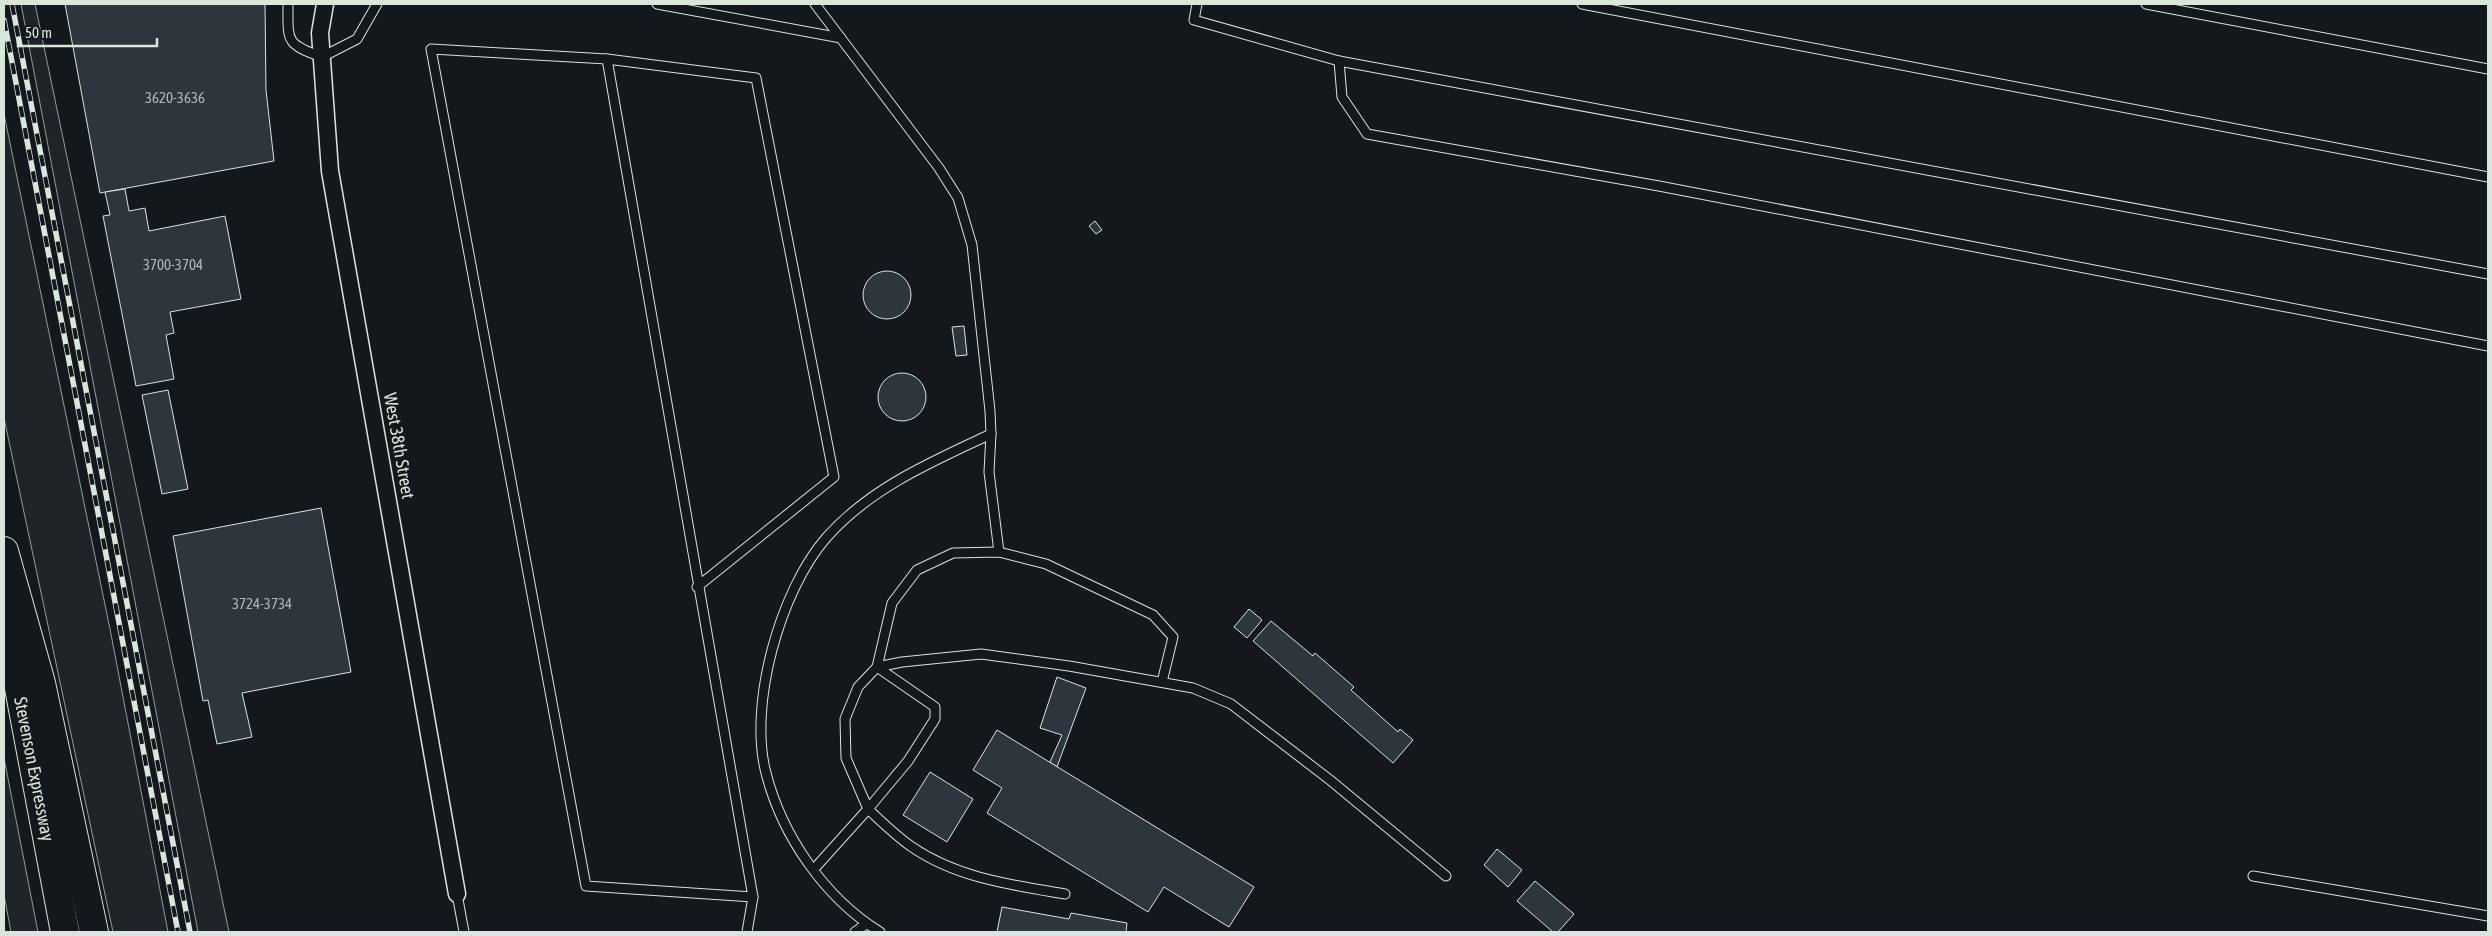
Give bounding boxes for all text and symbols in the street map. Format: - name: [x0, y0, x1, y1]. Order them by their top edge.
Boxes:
- scale bar: [18, 15, 156, 47]
- text: 50 m: [25, 24, 52, 41]
- house number: 3620-3636: [145, 89, 205, 106]
- house number: 3700-3704: [143, 256, 203, 273]
- street label: West 38th Street: [380, 391, 419, 501]
- house number: 3724-3734: [232, 595, 292, 612]
- street label: Stevenson Expressway: [10, 695, 59, 843]

